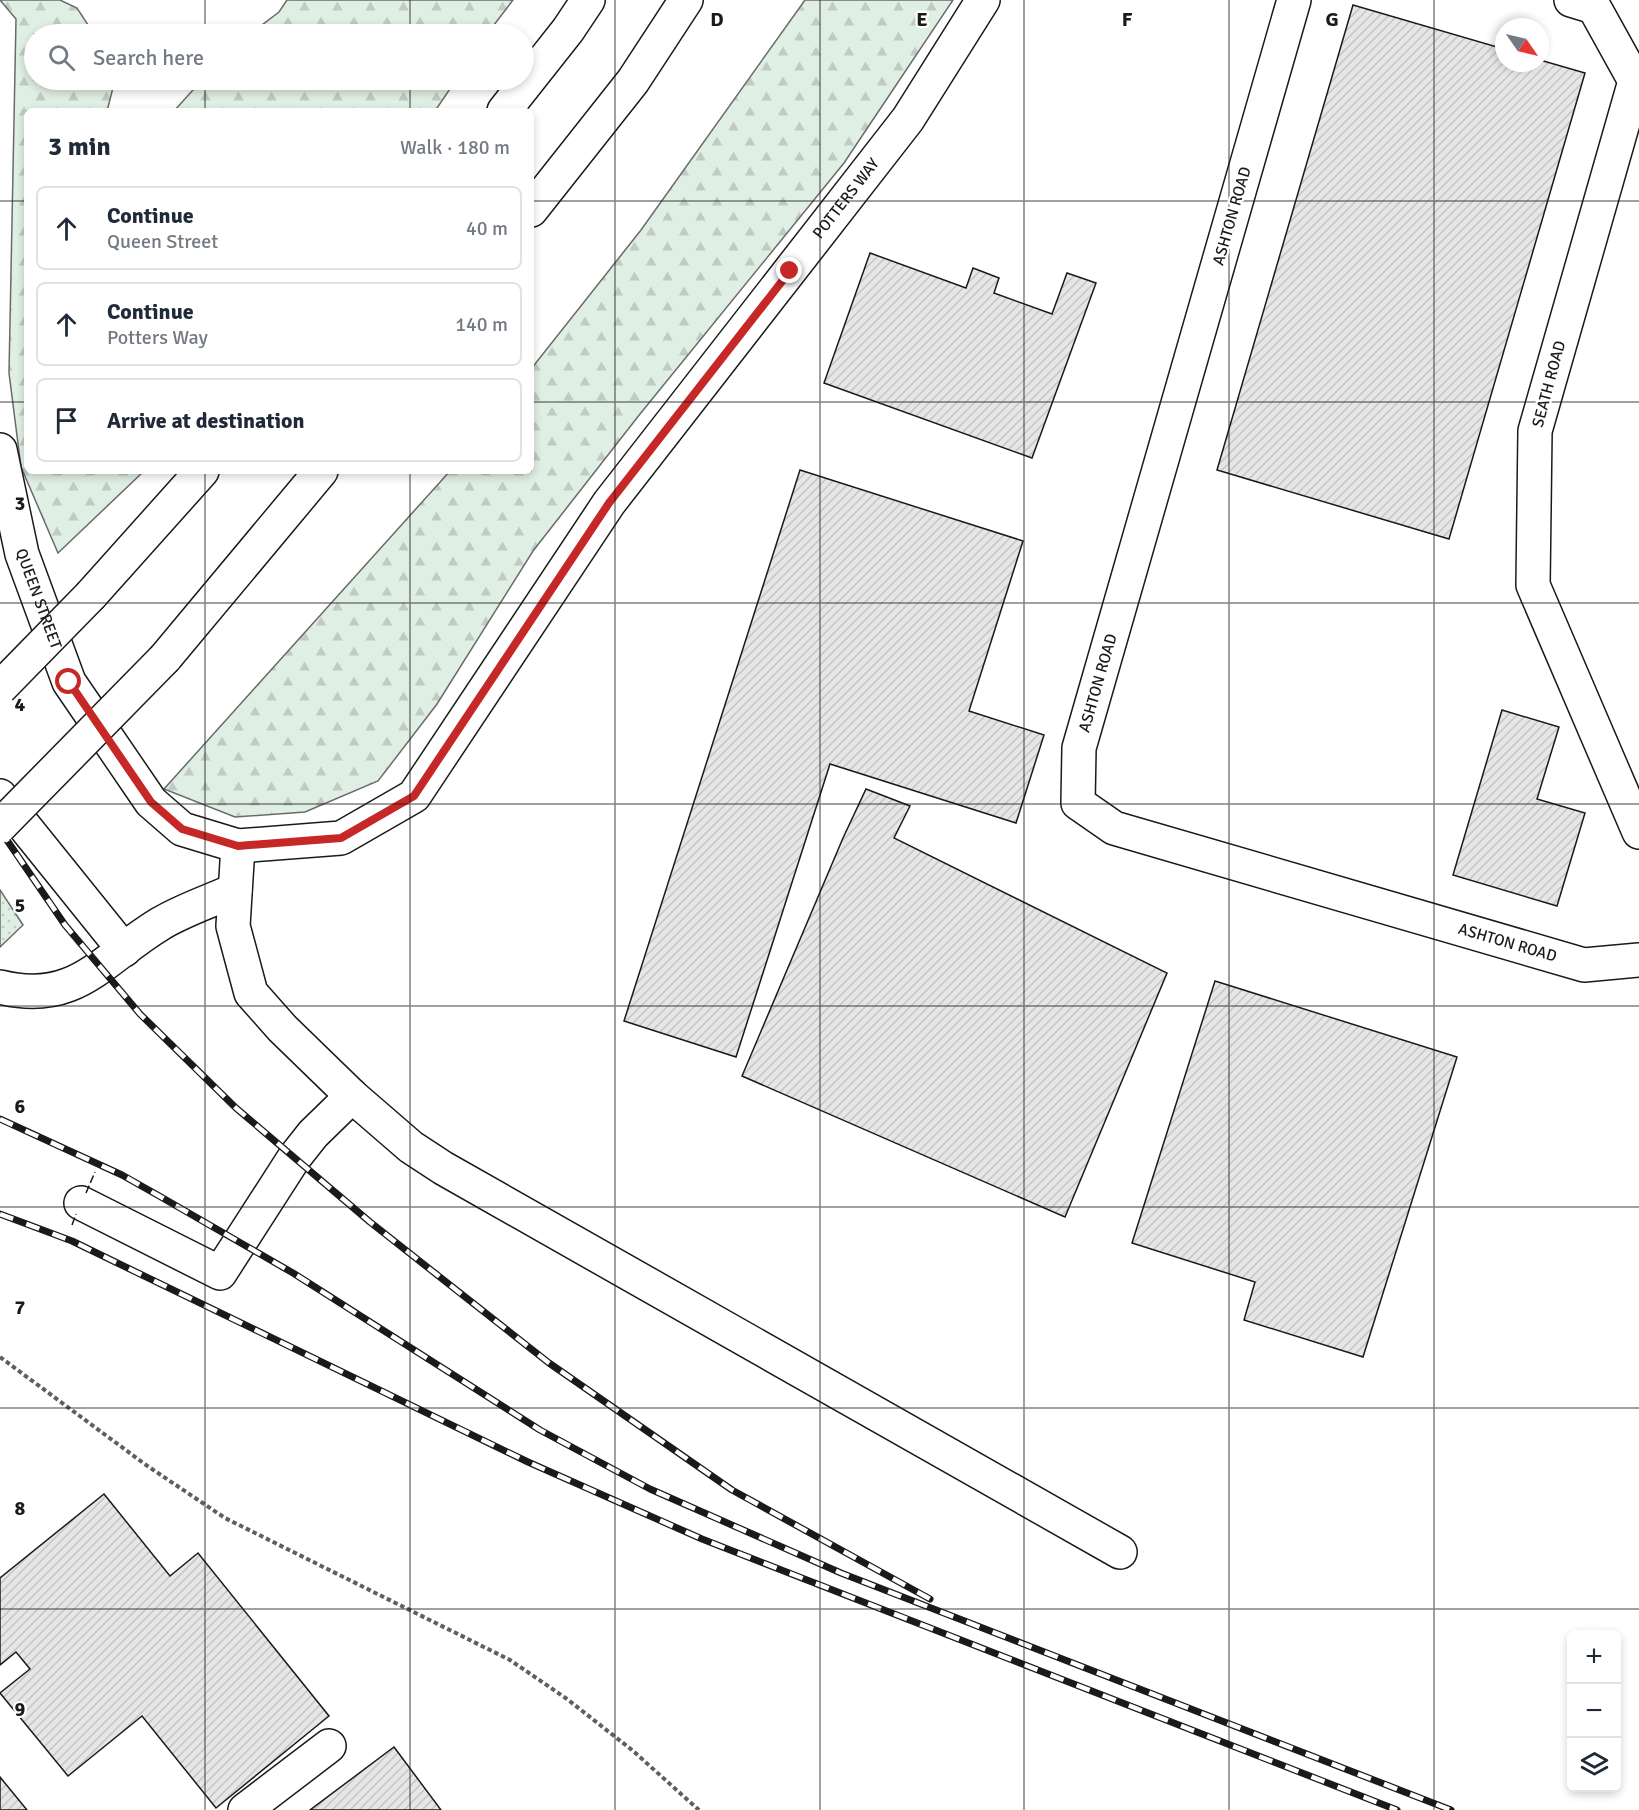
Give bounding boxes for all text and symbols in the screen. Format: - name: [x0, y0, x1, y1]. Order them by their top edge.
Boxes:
- text: D: [710, 7, 724, 32]
- text: E: [916, 7, 928, 32]
- text: F: [1122, 7, 1133, 32]
- text: G: [1325, 7, 1339, 32]
- north arrow: [1495, 18, 1549, 72]
- search box: [24, 24, 534, 90]
- icon: search: [45, 41, 78, 74]
- text: Search here: [93, 44, 204, 71]
- text: 3 min: [48, 131, 111, 163]
- text: Walk · 180 m: [400, 135, 510, 160]
- street label: POTTERS WAY: [808, 154, 884, 243]
- street label: ASHTON ROAD: [1208, 164, 1256, 268]
- text: Continue: [107, 202, 194, 229]
- icon: ahead: [50, 212, 83, 245]
- text: 40 m: [466, 216, 508, 241]
- text: Queen Street: [107, 229, 218, 254]
- route end: [776, 257, 802, 283]
- text: Continue: [107, 298, 194, 325]
- icon: ahead: [50, 308, 83, 341]
- text: 140 m: [455, 312, 508, 337]
- text: Potters Way: [107, 325, 208, 350]
- street label: SEATH ROAD: [1528, 339, 1570, 429]
- icon: arrive: [50, 404, 83, 437]
- text: Arrive at destination: [107, 407, 304, 434]
- text: 3: [15, 491, 25, 516]
- street label: QUEEN STREET: [11, 546, 66, 652]
- street label: ASHTON ROAD: [1074, 631, 1122, 735]
- route start: [55, 668, 81, 694]
- text: 4: [15, 692, 26, 717]
- text: 5: [15, 893, 25, 918]
- street label: ASHTON ROAD: [1456, 919, 1559, 967]
- text: 6: [15, 1094, 26, 1119]
- text: 7: [15, 1295, 26, 1320]
- text: 8: [15, 1496, 26, 1521]
- map controls: [1567, 1630, 1621, 1792]
- button: +: [1567, 1630, 1621, 1684]
- button: −: [1567, 1684, 1621, 1738]
- text: 9: [15, 1697, 26, 1722]
- button: layers: [1567, 1738, 1621, 1792]

